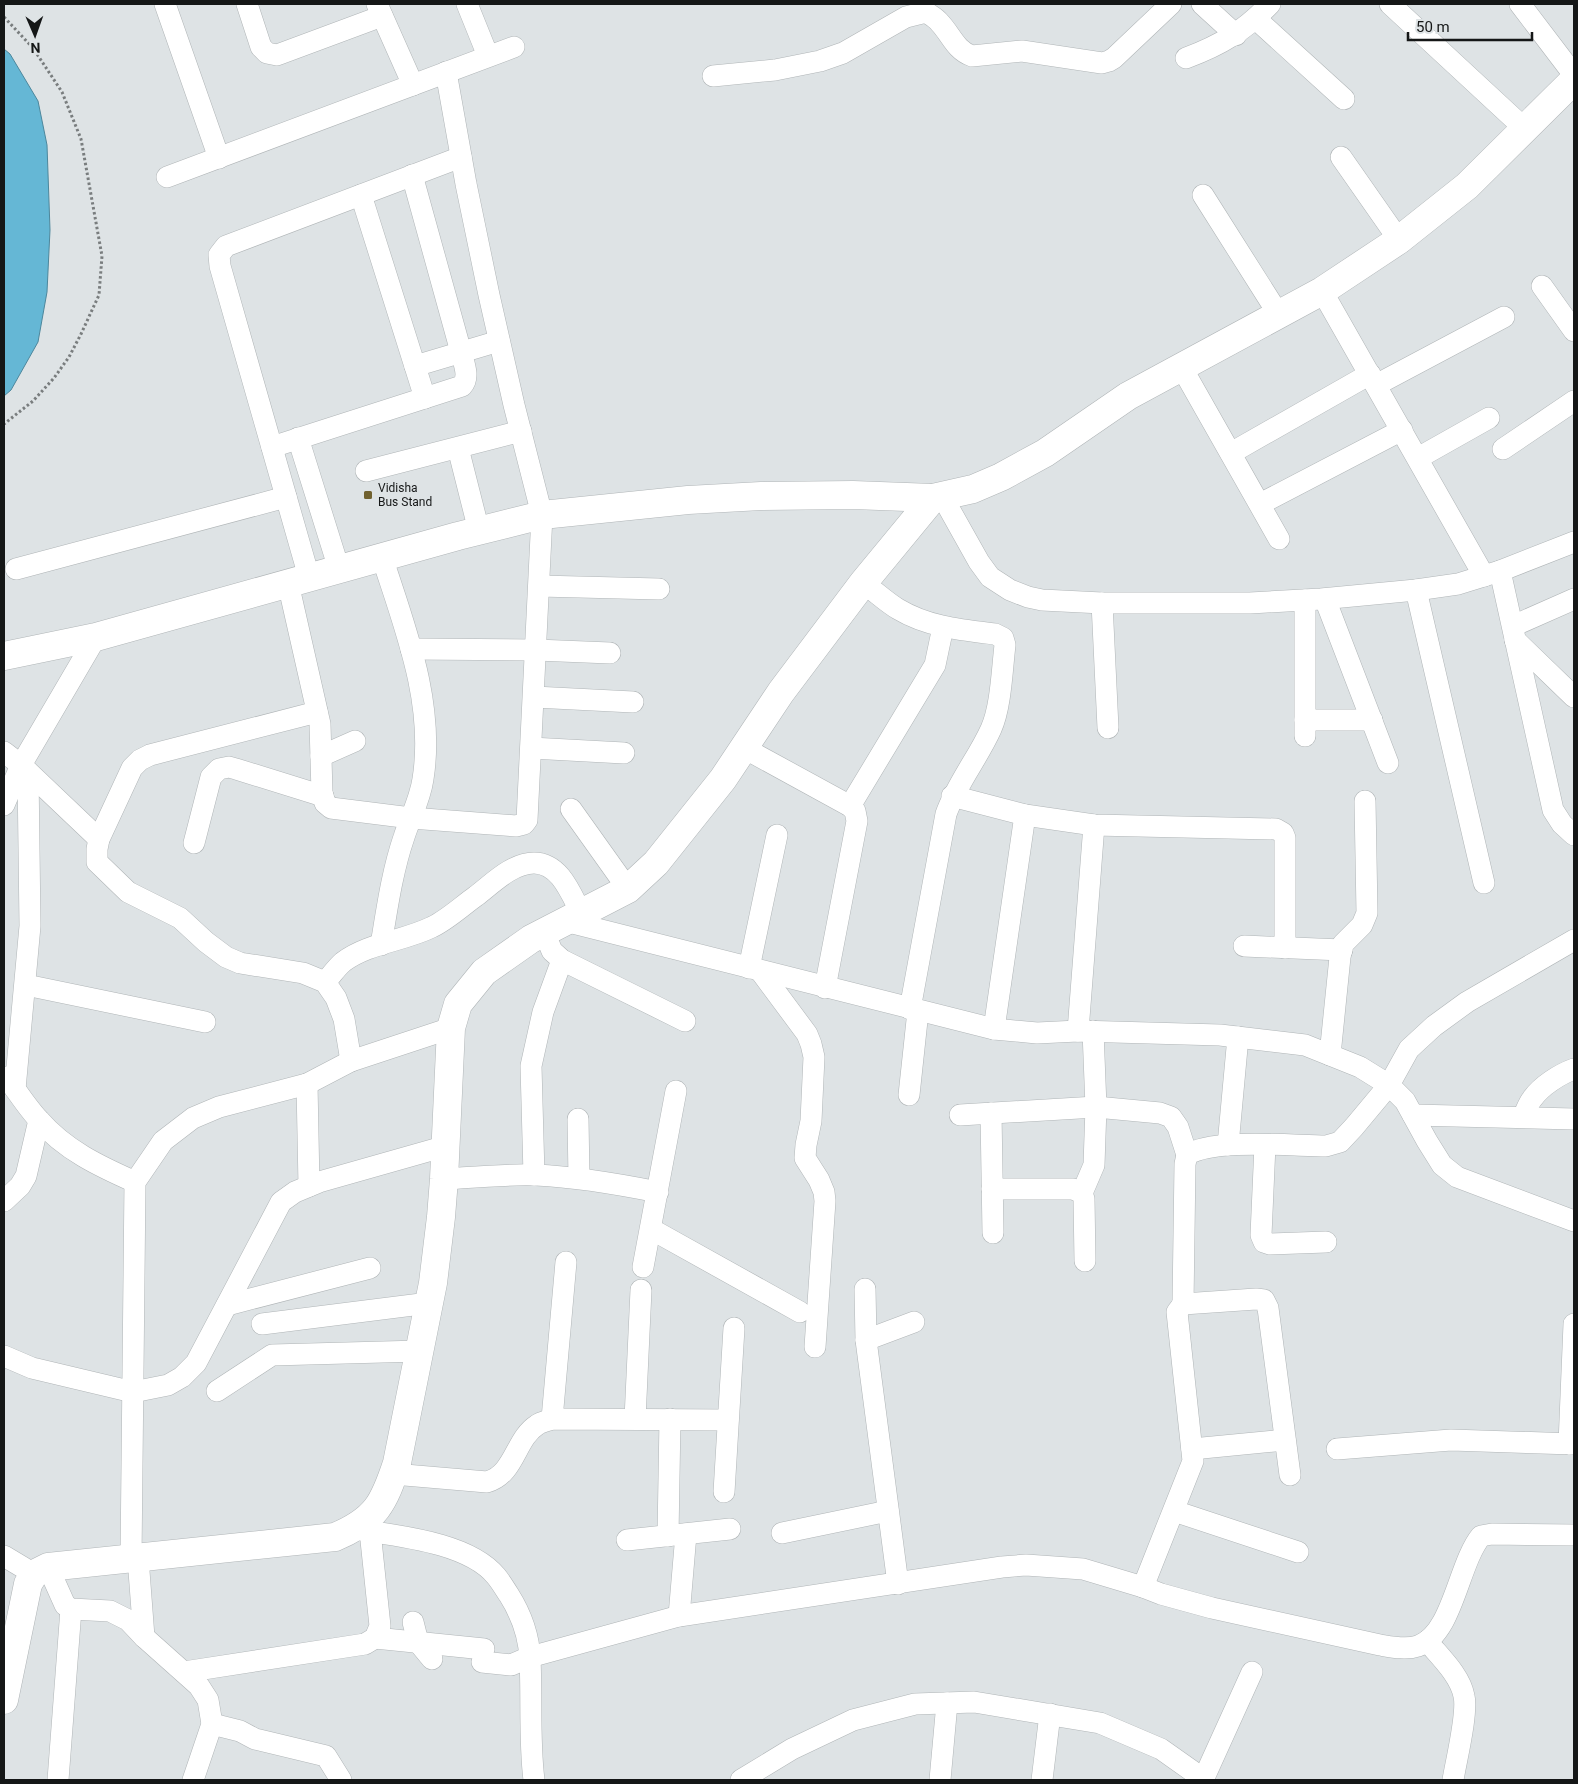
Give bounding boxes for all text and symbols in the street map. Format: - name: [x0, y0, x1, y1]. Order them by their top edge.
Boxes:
- north arrow: [10, 10, 60, 60]
- scale bar: [1408, 10, 1532, 42]
- text: 50 m: [1416, 18, 1450, 36]
- text: N: [30, 40, 41, 56]
- place label: Vidisha Bus Stand: [378, 481, 432, 509]
- marker: Vidisha Bus Stand: [362, 489, 374, 501]

